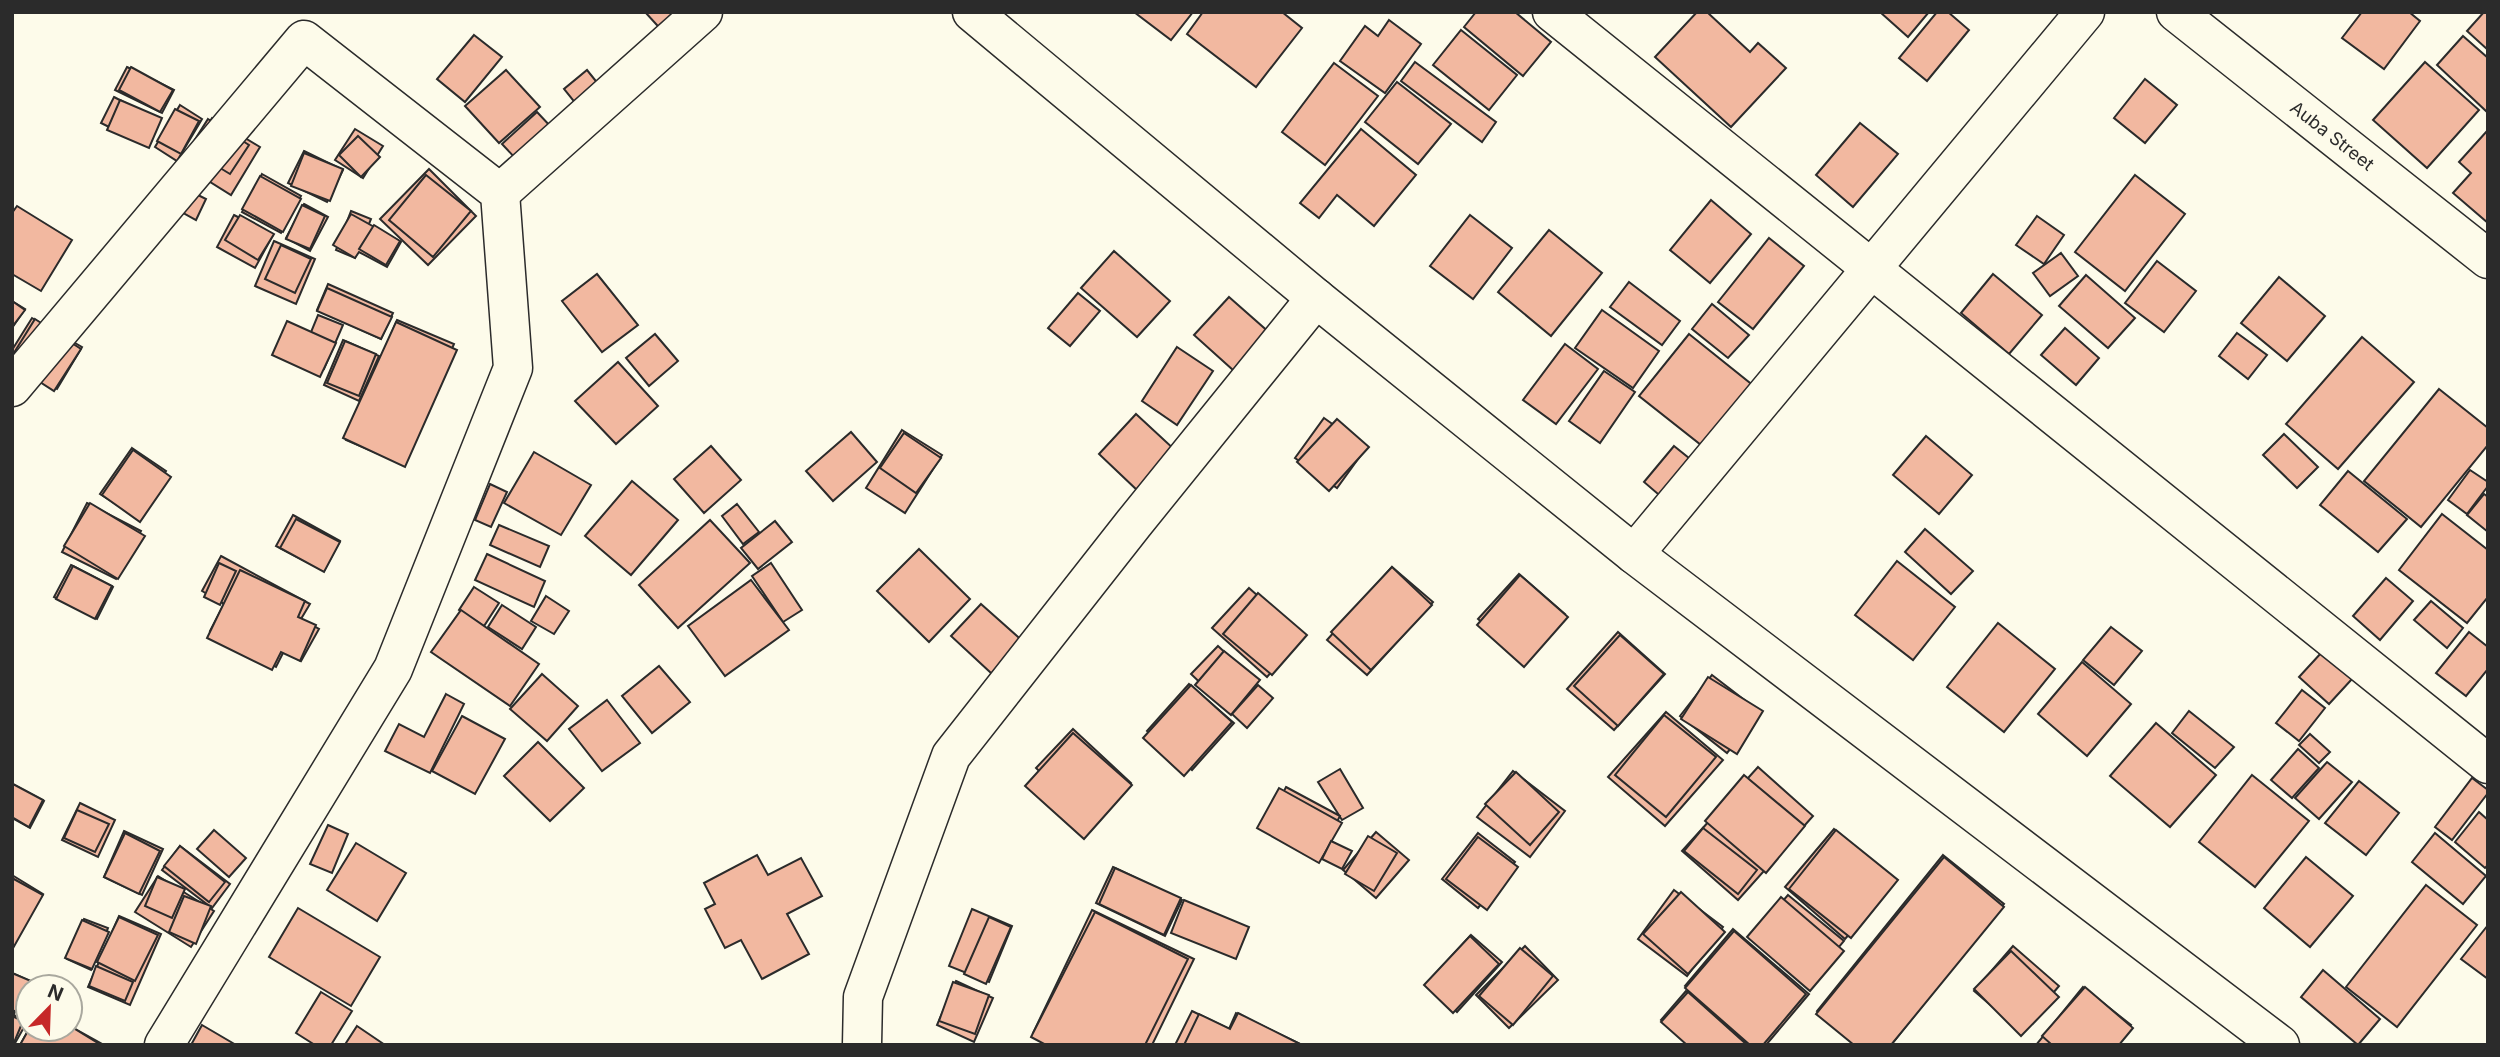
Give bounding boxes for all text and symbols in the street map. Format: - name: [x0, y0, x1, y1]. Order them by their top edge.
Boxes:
- street label: Auba Street: [2286, 96, 2378, 175]
- north arrow: [14, 973, 84, 1043]
- text: N: [44, 979, 67, 1006]

